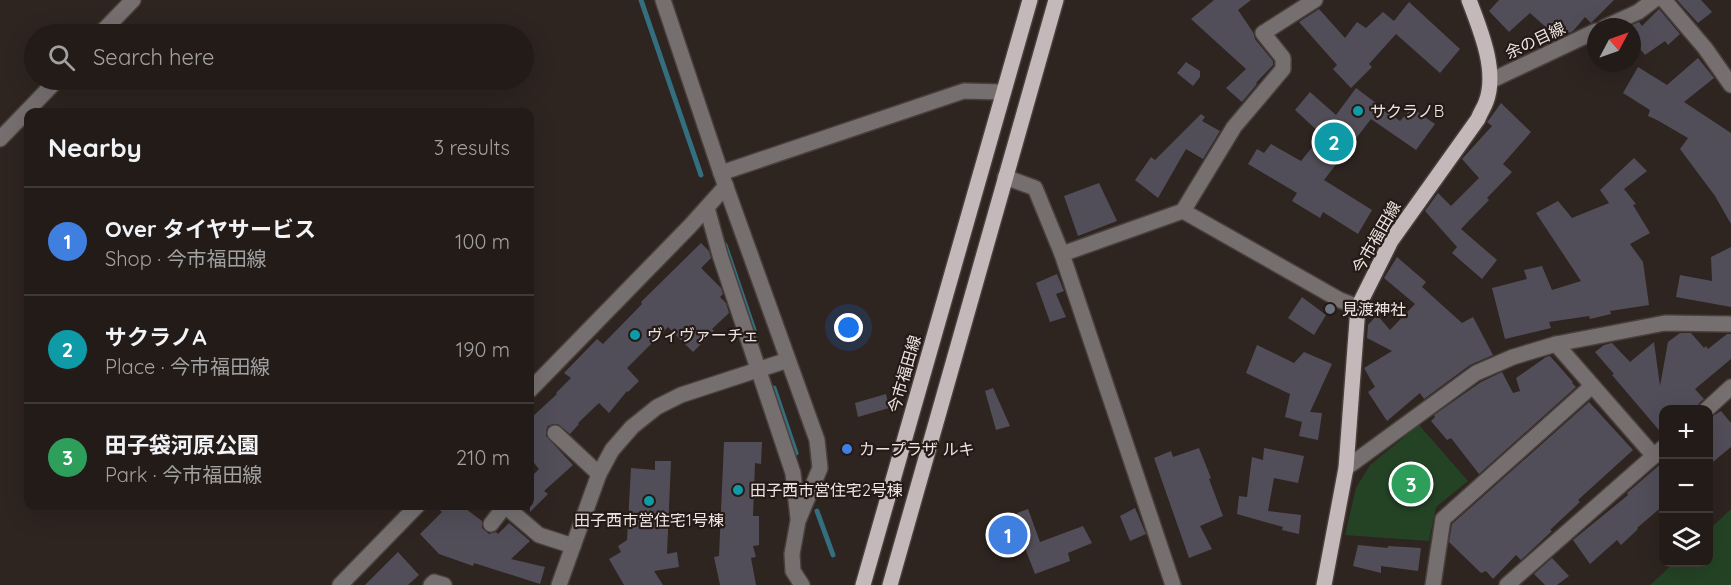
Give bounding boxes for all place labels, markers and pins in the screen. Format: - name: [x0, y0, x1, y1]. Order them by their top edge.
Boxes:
- place label: サクラノB: [1370, 101, 1444, 121]
- marker: サクラノB: [1351, 104, 1365, 118]
- pin: 2: [1314, 120, 1354, 164]
- place label: 見渡神社: [1342, 299, 1406, 319]
- marker: 見渡神社: [1323, 302, 1337, 316]
- place label: ヴィヴァーチェ: [647, 325, 759, 345]
- marker: ヴィヴァーチェ: [628, 328, 642, 342]
- place label: カープラザ ルキ: [859, 439, 974, 459]
- marker: カープラザ ルキ: [840, 442, 854, 456]
- pin: 3: [1392, 462, 1430, 506]
- place label: 田子西市営住宅2号棟: [750, 480, 903, 500]
- marker: 田子西市営住宅2号棟: [731, 483, 745, 497]
- marker: 田子西市営住宅1号棟: [642, 494, 656, 508]
- place label: 田子西市営住宅1号棟: [574, 510, 724, 530]
- pin: 1: [988, 512, 1028, 558]

